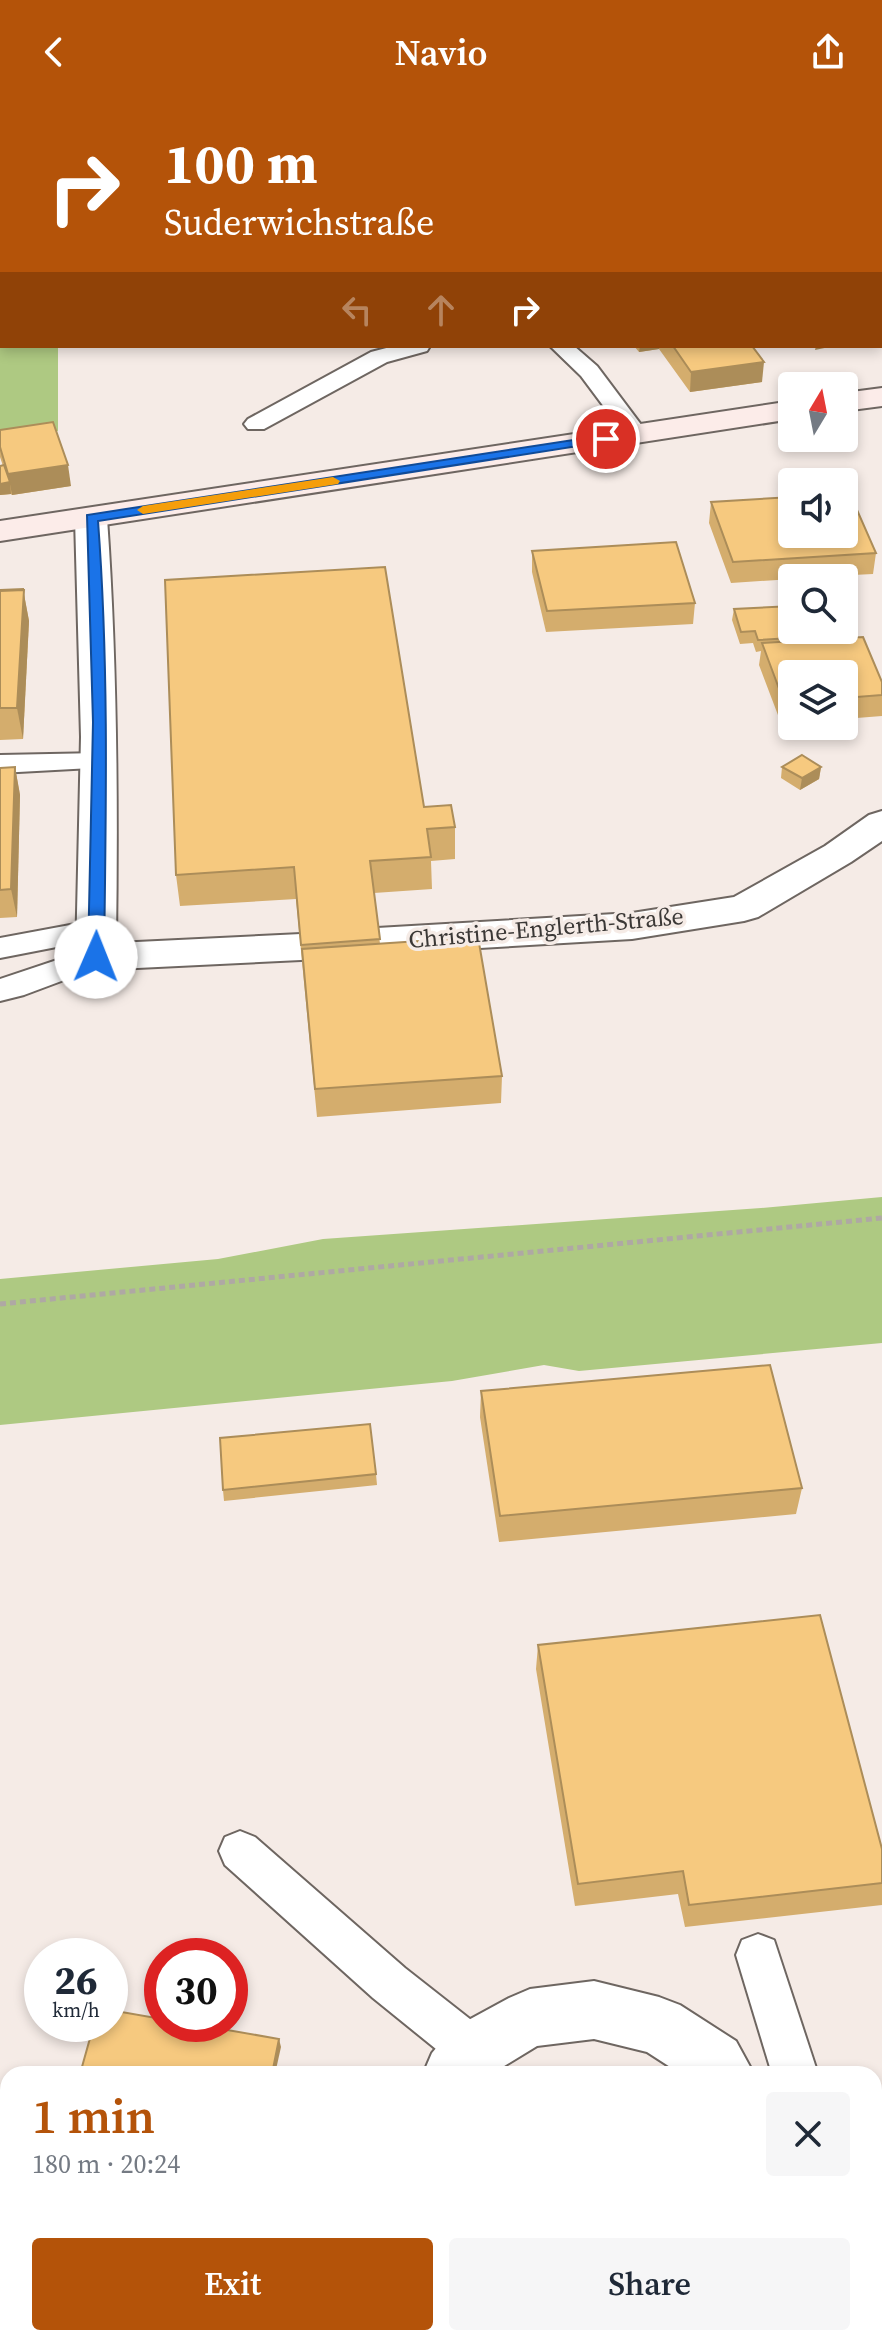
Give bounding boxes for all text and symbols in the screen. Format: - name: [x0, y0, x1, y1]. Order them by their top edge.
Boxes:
- text: Navio: [394, 28, 488, 77]
- icon: back: [32, 30, 76, 74]
- icon: share: [806, 30, 850, 74]
- text: 100 m: [164, 125, 318, 202]
- icon: right: [32, 136, 136, 240]
- text: Suderwichstraße: [164, 198, 434, 247]
- icon: left: [335, 288, 379, 332]
- icon: ahead: [419, 288, 463, 332]
- icon: right: [503, 288, 547, 332]
- north arrow: [778, 372, 858, 452]
- map controls: [778, 372, 858, 740]
- pin: [572, 405, 640, 473]
- icon: arrive: [584, 417, 628, 461]
- button: sound: [778, 468, 858, 548]
- button: search: [778, 564, 858, 644]
- button: layers: [778, 660, 858, 740]
- street label: Christine-Englerth-Straße: [407, 899, 685, 956]
- position arrow: [54, 915, 138, 999]
- speed limit sign: 30: [144, 1938, 248, 2042]
- text: 26: [54, 1953, 98, 2007]
- text: km/h: [52, 1996, 100, 2024]
- text: 1 min: [32, 2083, 155, 2149]
- button: close: [766, 2092, 850, 2176]
- text: 180 m · 20:24: [32, 2146, 180, 2182]
- button: Exit: [32, 2238, 433, 2330]
- button: Share: [449, 2238, 850, 2330]

